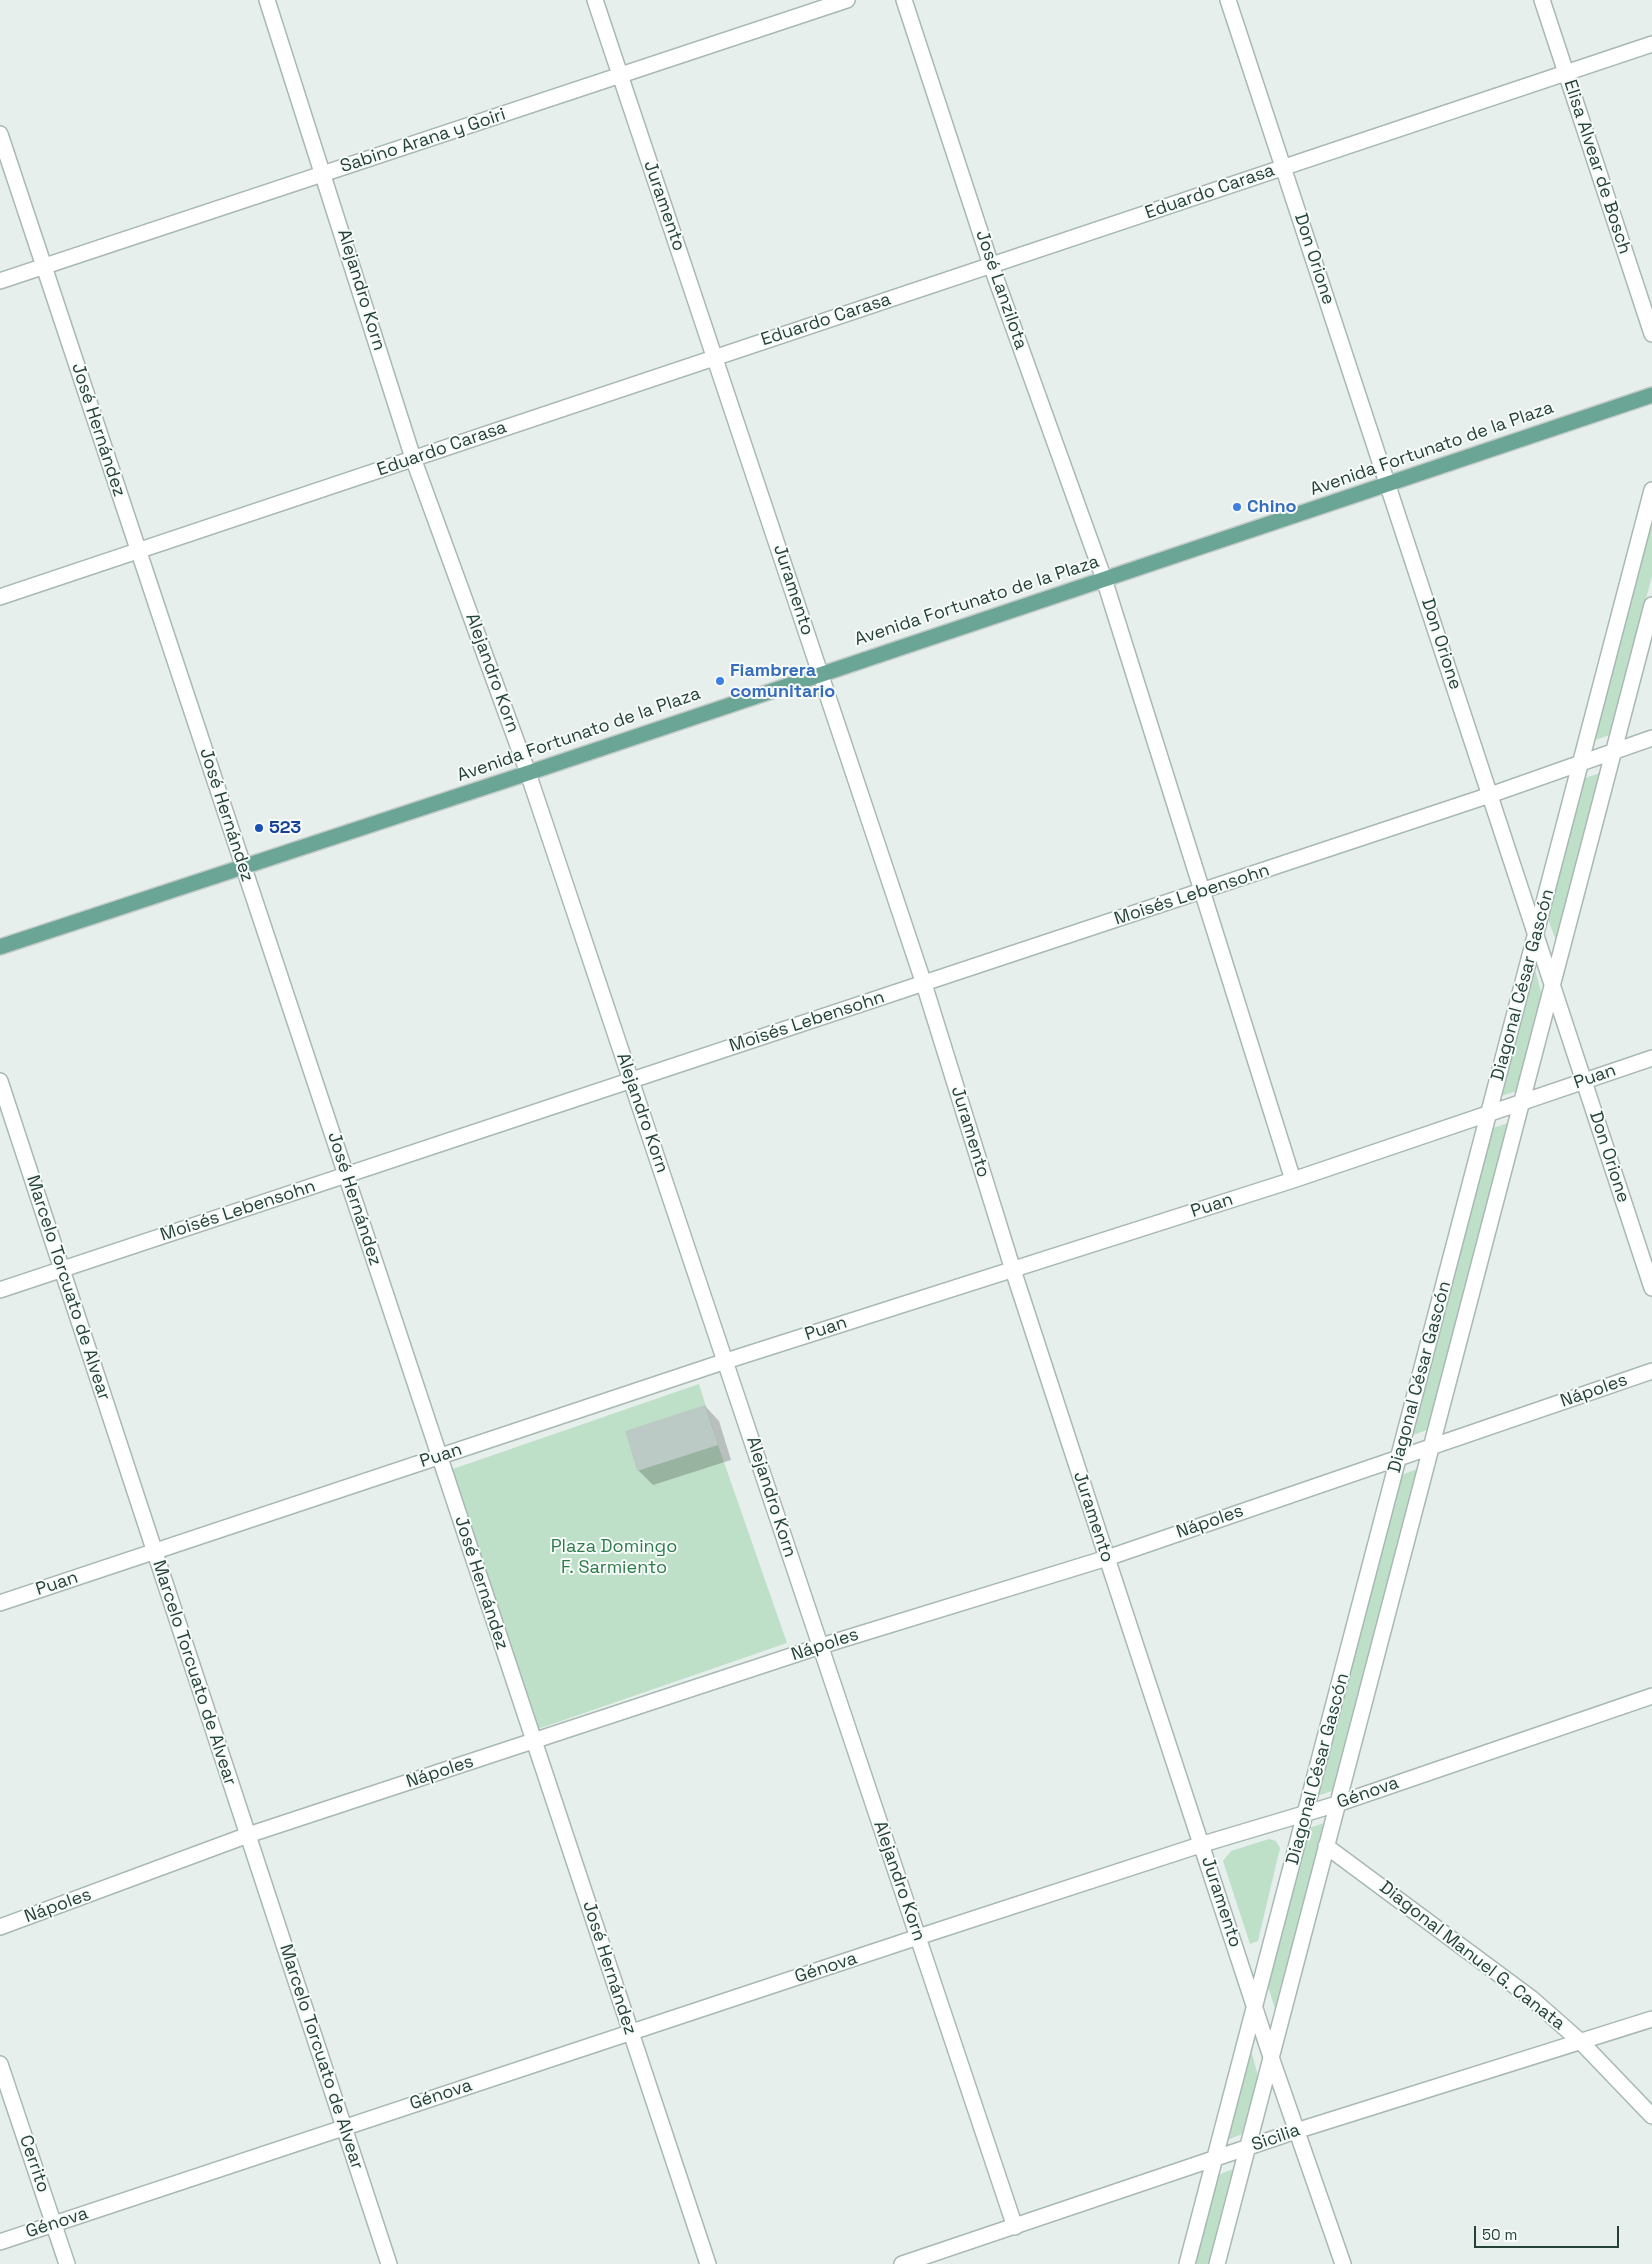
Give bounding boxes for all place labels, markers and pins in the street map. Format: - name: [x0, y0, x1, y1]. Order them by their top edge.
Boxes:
- place label: Chino: [1247, 496, 1297, 518]
- marker: Chino: [1231, 501, 1243, 513]
- place label: Fiambrera comunitario: [730, 660, 835, 702]
- marker: Fiambrera comunitario: [714, 675, 726, 687]
- place label: 523: [269, 817, 301, 839]
- marker: 523: [253, 822, 265, 834]

